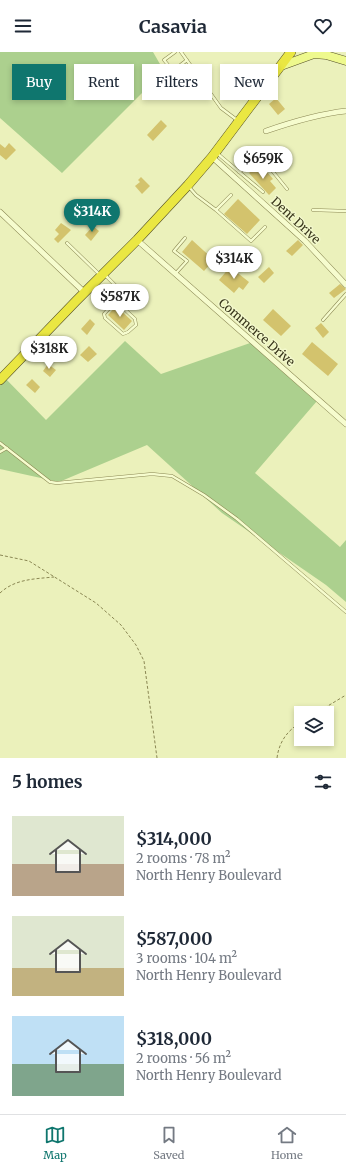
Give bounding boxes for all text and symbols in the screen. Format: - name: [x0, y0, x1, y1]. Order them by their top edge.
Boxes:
- icon: menu: [12, 15, 34, 37]
- text: Casavia: [139, 15, 207, 38]
- icon: heart: [312, 15, 334, 37]
- chip: Buy: [12, 64, 66, 100]
- chip: Rent: [74, 64, 134, 100]
- chip: Filters: [142, 64, 212, 100]
- chip: New: [220, 64, 278, 100]
- pin: $659K: [235, 146, 291, 180]
- text: $659K: [243, 150, 283, 167]
- street label: Dent Drive: [268, 193, 324, 247]
- pin: $314K: [64, 199, 120, 233]
- text: $314K: [73, 203, 111, 220]
- pin: $314K: [206, 246, 262, 280]
- text: $314K: [215, 250, 253, 267]
- pin: $587K: [92, 284, 148, 318]
- text: $587K: [100, 288, 140, 305]
- street label: Commerce Drive: [216, 295, 298, 369]
- pin: $318K: [21, 336, 77, 370]
- text: $318K: [30, 340, 68, 357]
- map controls: [294, 706, 334, 746]
- button: layers: [294, 706, 334, 746]
- text: 5 homes: [12, 771, 83, 793]
- icon: filters: [312, 771, 334, 793]
- text: $314,000: [136, 828, 212, 850]
- icon: home: [44, 832, 92, 880]
- text: 2 rooms · 78 m²: [136, 850, 230, 867]
- text: North Henry Boulevard: [136, 867, 282, 884]
- text: $587,000: [136, 928, 212, 950]
- icon: home: [44, 932, 92, 980]
- text: 3 rooms · 104 m²: [136, 950, 237, 967]
- text: North Henry Boulevard: [136, 967, 282, 984]
- text: $318,000: [136, 1028, 212, 1050]
- icon: home: [44, 1032, 92, 1080]
- text: 2 rooms · 56 m²: [136, 1050, 231, 1067]
- text: North Henry Boulevard: [136, 1067, 282, 1084]
- tab: Map: [43, 1124, 67, 1162]
- tab: Saved: [153, 1124, 184, 1162]
- tab: Home: [271, 1124, 303, 1162]

